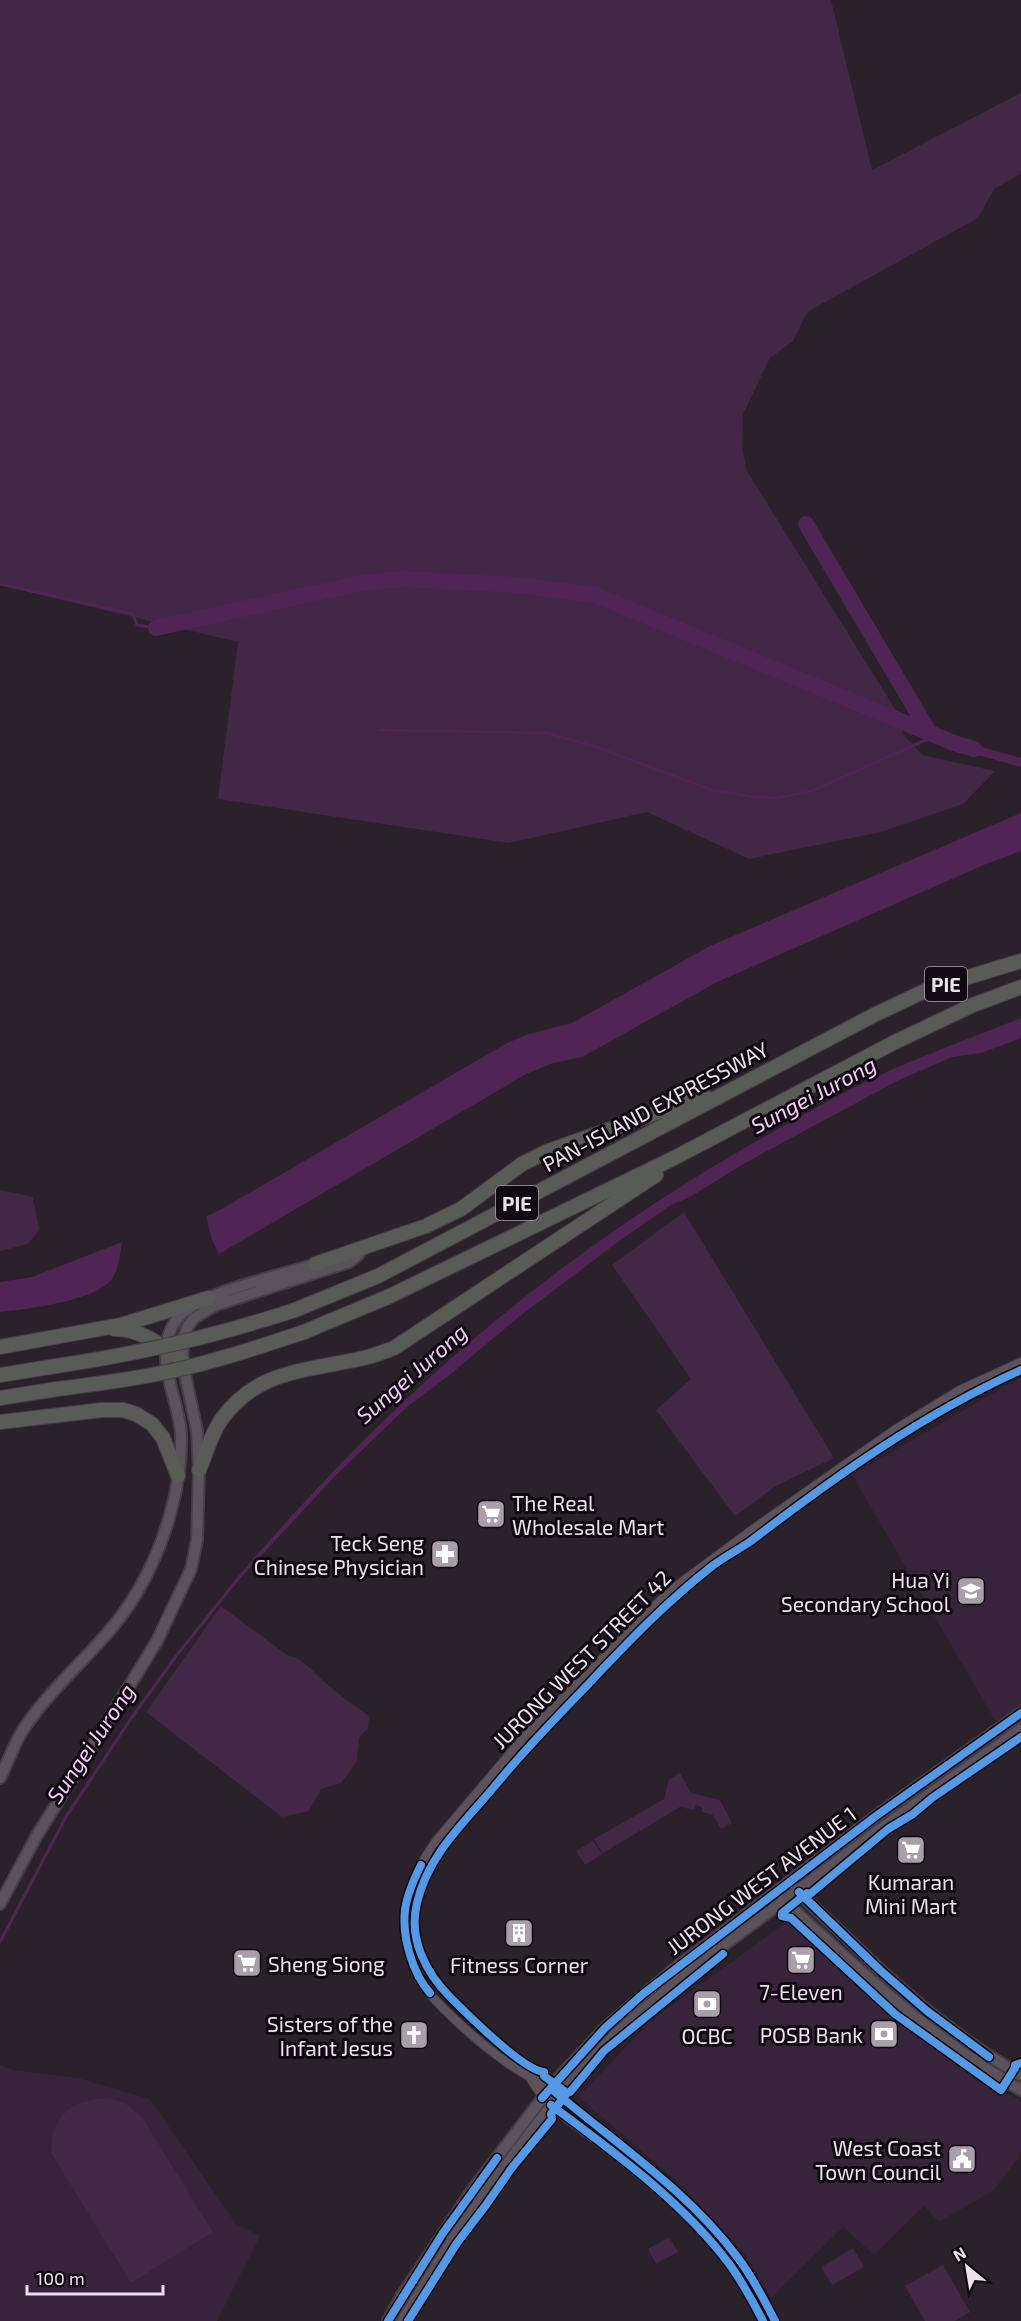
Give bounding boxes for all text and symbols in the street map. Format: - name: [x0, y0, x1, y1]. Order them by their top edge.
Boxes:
- road number: PIE: [925, 967, 967, 1001]
- street label: PAN-ISLAND EXPRESSWAY: [538, 1036, 772, 1176]
- water label: Sungei Jurong: [746, 1050, 880, 1138]
- road number: PIE: [496, 1186, 538, 1220]
- water label: Sungei Jurong: [350, 1318, 472, 1428]
- place label: The Real Wholesale Mart: [512, 1490, 664, 1539]
- supermarket icon: The Real Wholesale Mart: [475, 1498, 507, 1530]
- place label: Teck Seng Chinese Physician: [254, 1530, 424, 1579]
- pharmacy icon: Teck Seng Chinese Physician: [429, 1538, 461, 1570]
- street label: JURONG WEST STREET 42: [487, 1565, 675, 1753]
- place label: Hua Yi Secondary School: [781, 1567, 951, 1616]
- school or university icon: Hua Yi Secondary School: [955, 1575, 987, 1607]
- water label: Sungei Jurong: [41, 1678, 139, 1808]
- street label: JURONG WEST AVENUE 1: [661, 1801, 861, 1959]
- supermarket icon: Kumaran Mini Mart: [895, 1834, 927, 1866]
- place label: Kumaran Mini Mart: [865, 1869, 957, 1918]
- building icon: Fitness Corner: [503, 1917, 535, 1949]
- supermarket icon: 7-Eleven: [785, 1944, 817, 1976]
- supermarket icon: Sheng Siong: [231, 1947, 263, 1979]
- place label: Sheng Siong: [268, 1951, 385, 1976]
- place label: Fitness Corner: [450, 1952, 589, 1977]
- place label: 7-Eleven: [759, 1979, 843, 2004]
- bank icon: OCBC: [691, 1988, 723, 2020]
- place label: Sisters of the Infant Jesus: [267, 2011, 393, 2060]
- bank icon: POSB Bank: [868, 2018, 900, 2050]
- church icon: Sisters of the Infant Jesus: [398, 2019, 430, 2051]
- place label: POSB Bank: [760, 2022, 863, 2047]
- place label: OCBC: [682, 2023, 733, 2048]
- place label: West Coast Town Council: [815, 2135, 942, 2184]
- public building icon: West Coast Town Council: [946, 2143, 978, 2175]
- north arrow: [937, 2237, 997, 2297]
- text: N: [949, 2242, 969, 2265]
- scale bar: [27, 2258, 164, 2296]
- text: 100 m: [36, 2267, 85, 2289]

